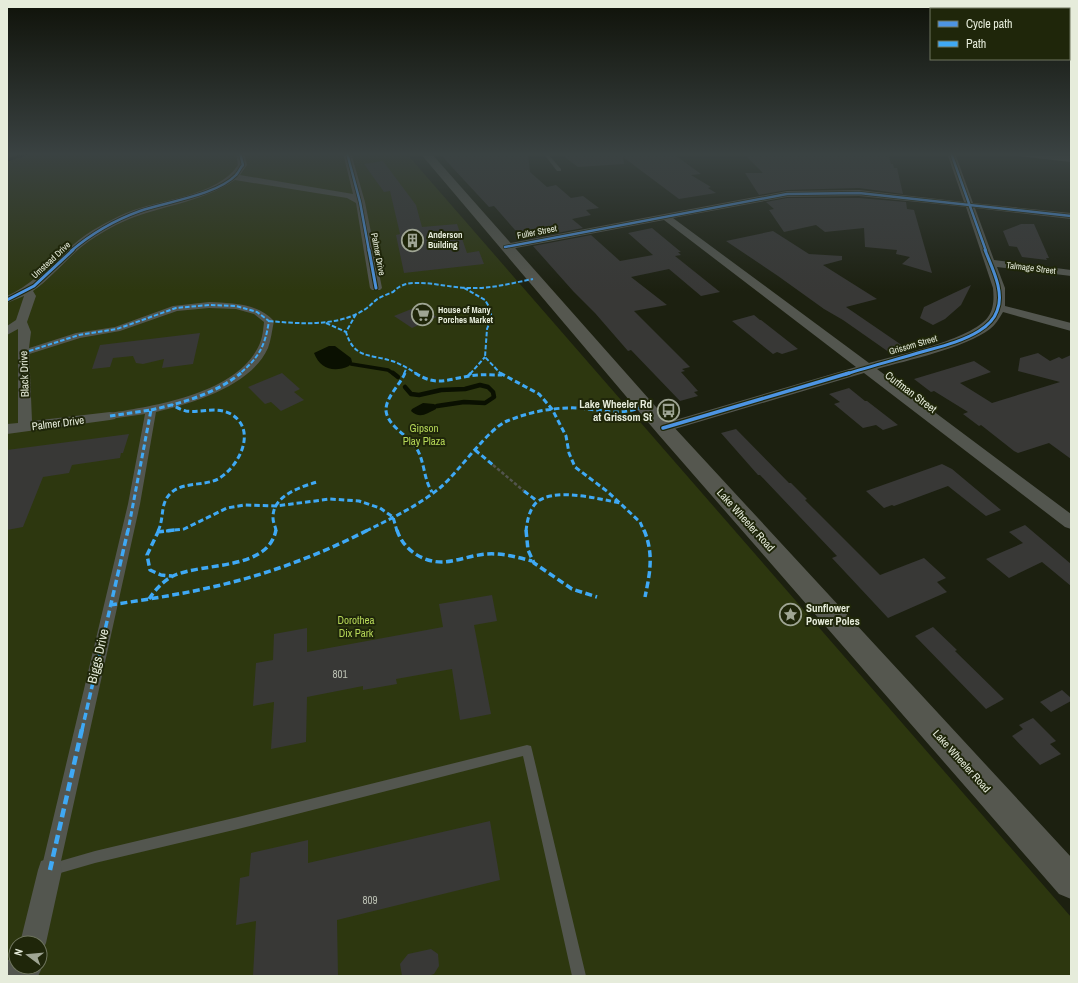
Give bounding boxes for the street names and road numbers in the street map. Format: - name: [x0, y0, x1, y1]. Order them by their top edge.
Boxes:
- street label: Fuller Street: [516, 222, 558, 242]
- street label: Palmer Drive: [368, 232, 388, 276]
- street label: Umstead Drive: [29, 239, 73, 281]
- street label: Talmage Street: [1006, 259, 1056, 277]
- street label: Grissom Street: [887, 332, 939, 358]
- street label: Black Drive: [16, 351, 32, 397]
- street label: Curfman Street: [882, 368, 940, 416]
- street label: Palmer Drive: [31, 413, 85, 433]
- street label: Lake Wheeler Road: [714, 486, 778, 554]
- street label: Biggs Drive: [83, 627, 113, 685]
- street label: Lake Wheeler Road: [930, 727, 994, 795]

